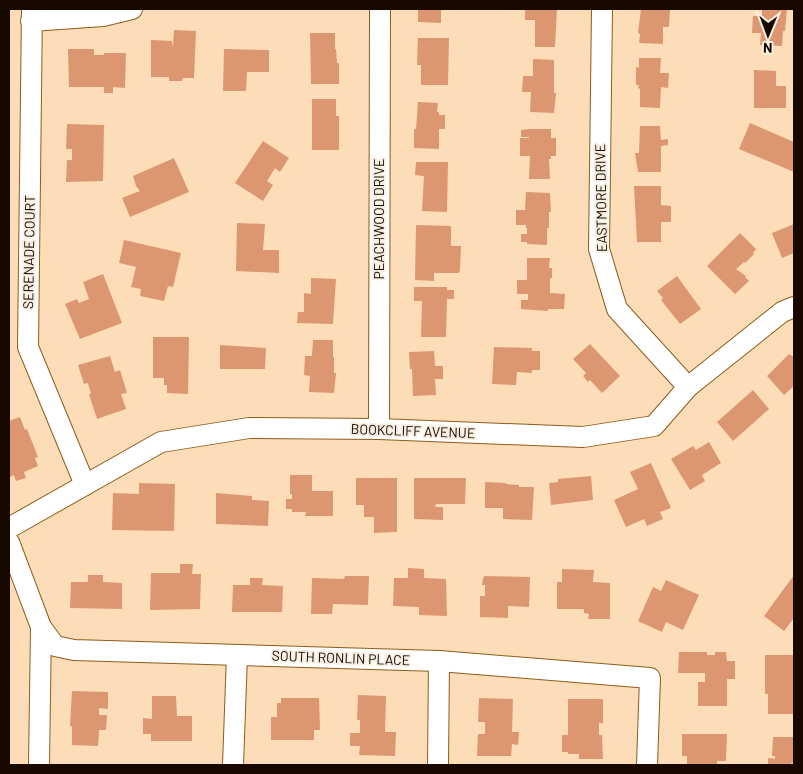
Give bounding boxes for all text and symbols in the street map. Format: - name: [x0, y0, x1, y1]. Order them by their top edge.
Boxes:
- north arrow: [743, 10, 793, 60]
- text: N: [763, 40, 773, 57]
- street label: EASTMORE DRIVE: [591, 144, 610, 252]
- street label: PEACHWOOD DRIVE: [370, 159, 387, 279]
- street label: SERENADE COURT: [19, 195, 38, 309]
- street label: BOOKCLIFF AVENUE: [350, 420, 476, 441]
- street label: SOUTH RONLIN PLACE: [271, 647, 411, 668]

